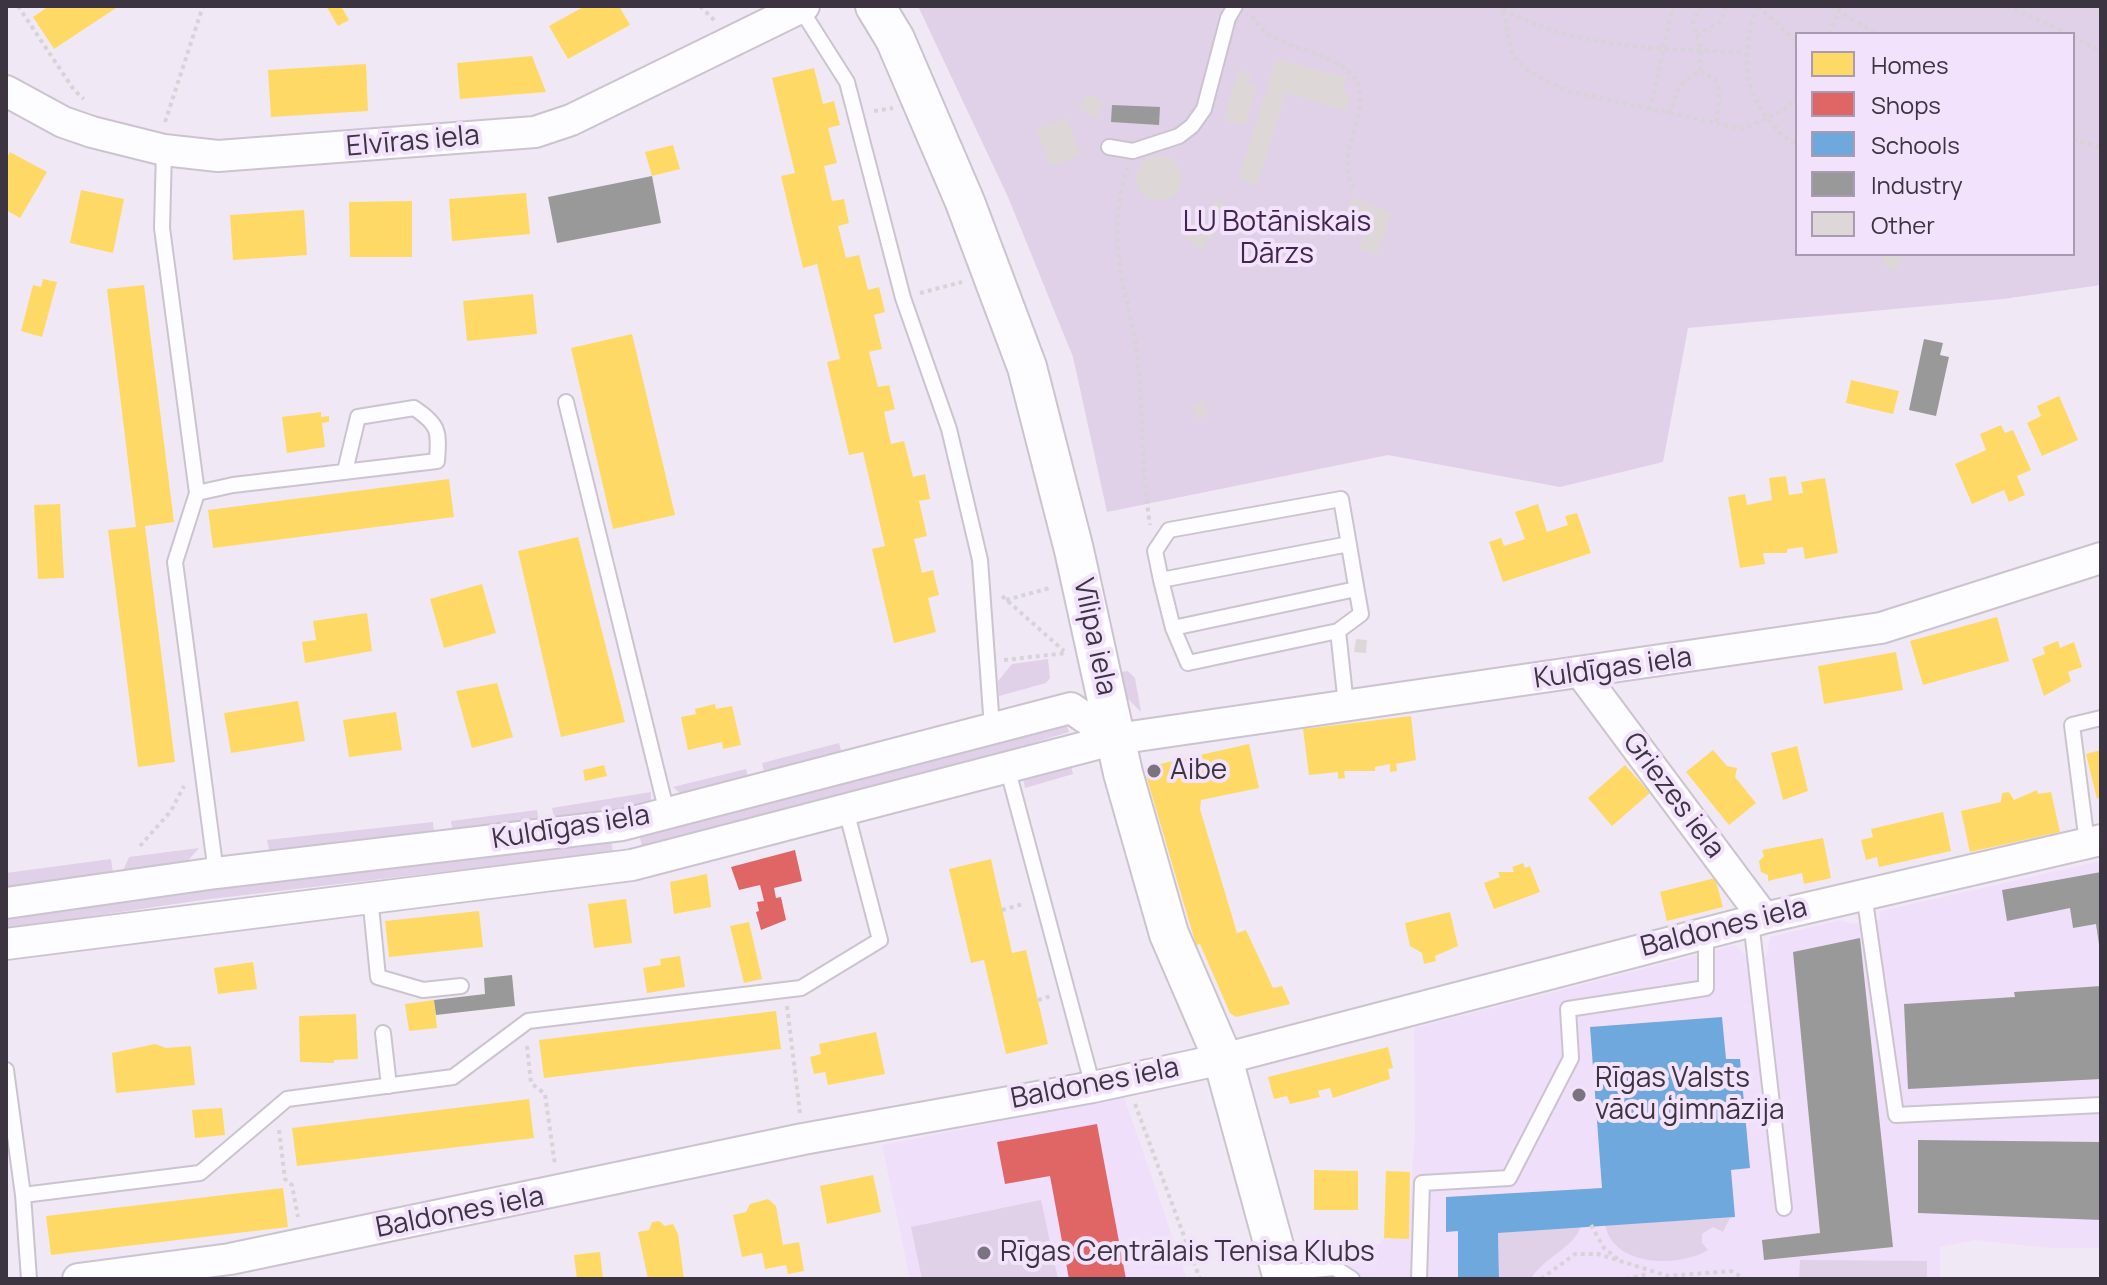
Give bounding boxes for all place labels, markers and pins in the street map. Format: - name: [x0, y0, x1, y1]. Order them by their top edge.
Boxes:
- place label: Aibe: [1170, 754, 1227, 788]
- marker: Aibe: [1145, 762, 1163, 780]
- place label: Rīgas Valsts vācu ģimnāzija: [1595, 1062, 1785, 1128]
- marker: Rīgas Valsts vācu ģimnāzija: [1570, 1086, 1588, 1104]
- place label: Rīgas Centrālais Tenisa Klubs: [1000, 1236, 1375, 1270]
- marker: Rīgas Centrālais Tenisa Klubs: [975, 1244, 993, 1262]

